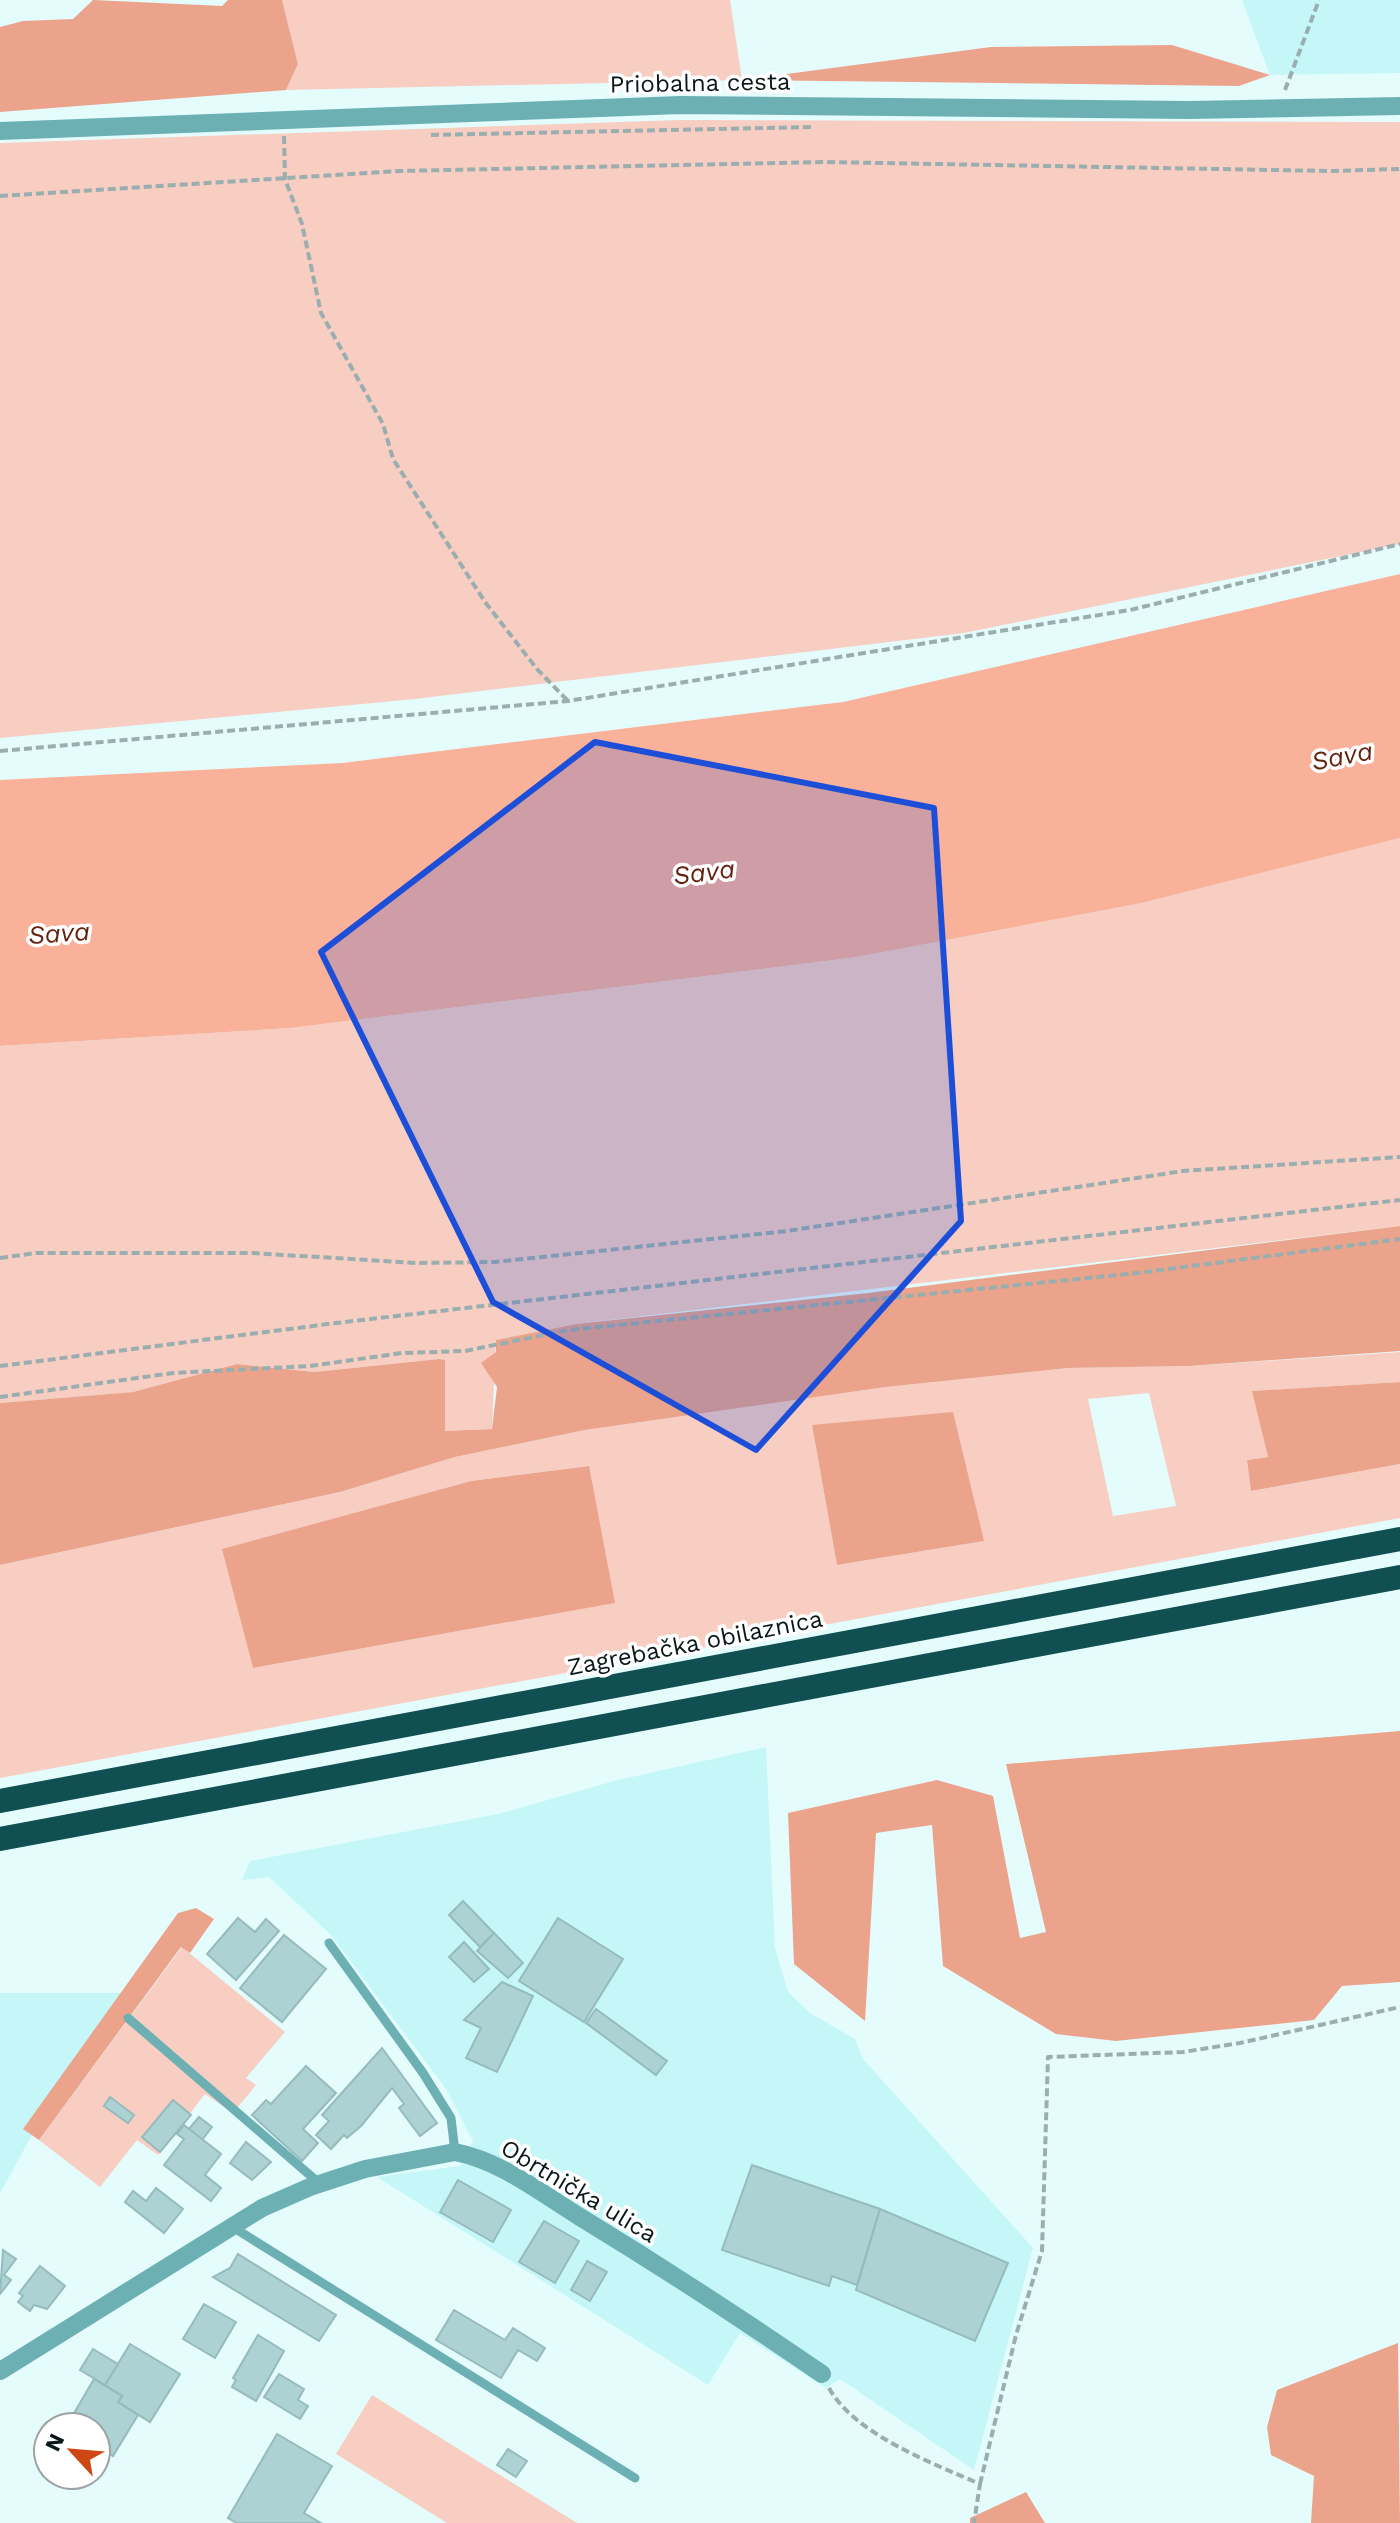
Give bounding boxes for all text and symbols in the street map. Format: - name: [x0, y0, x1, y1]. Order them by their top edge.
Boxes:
- street label: Priobalna cesta: [609, 67, 791, 99]
- water label: Sava: [1309, 735, 1375, 777]
- water label: Sava: [671, 853, 737, 891]
- water label: Sava: [27, 916, 91, 950]
- street label: Zagrebačka obilaznica: [565, 1605, 825, 1681]
- street label: Obrtnička ulica: [496, 2133, 662, 2249]
- north arrow: [32, 2411, 112, 2491]
- text: N: [40, 2430, 69, 2455]

